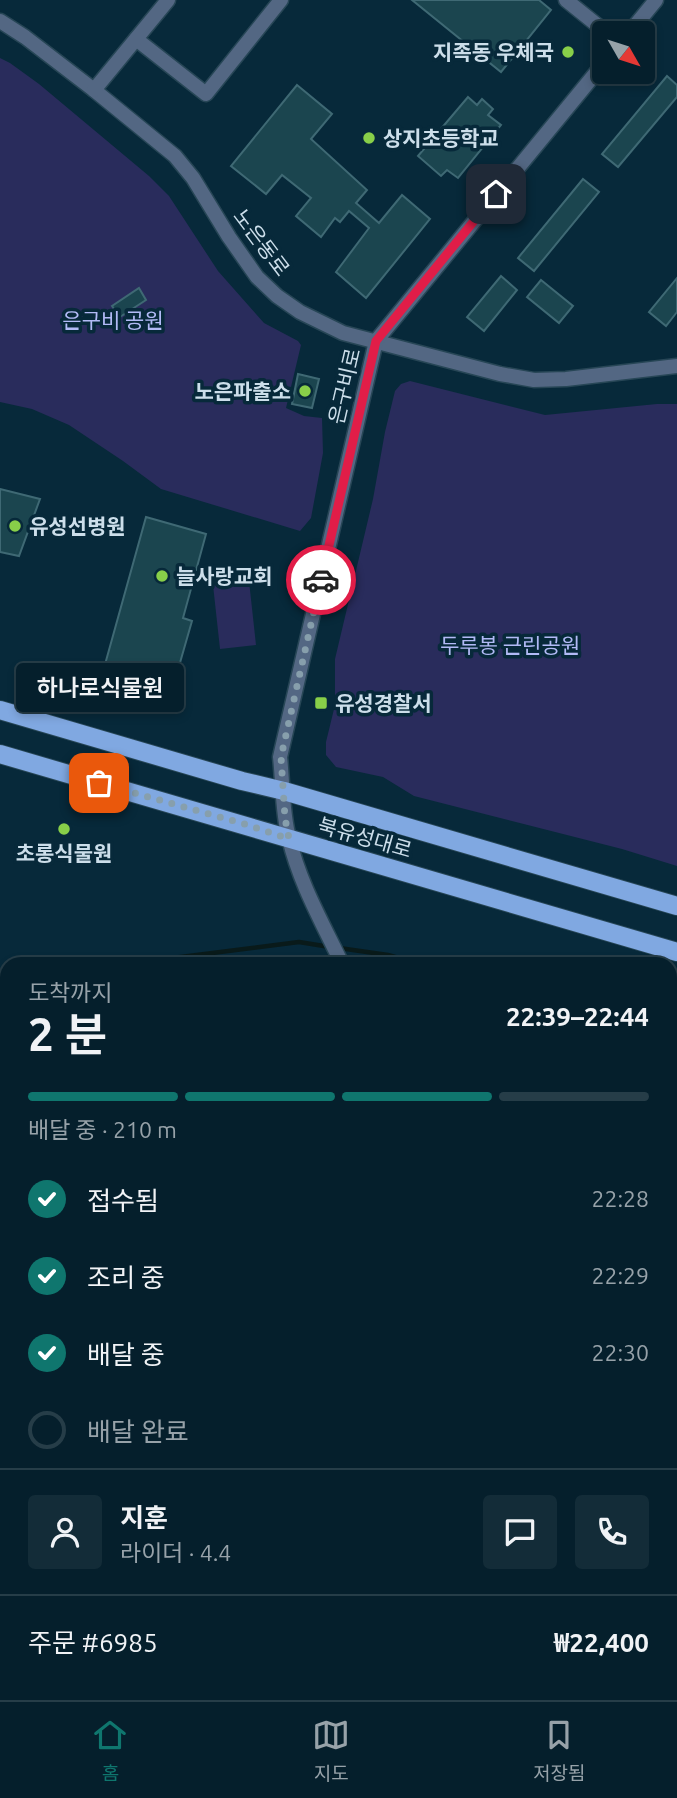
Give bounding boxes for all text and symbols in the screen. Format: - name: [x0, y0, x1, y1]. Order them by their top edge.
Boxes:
- north arrow: [592, 21, 654, 84]
- map controls: [592, 21, 655, 84]
- place label: 지족동 우체국: [433, 40, 554, 64]
- marker: 지족동 우체국: [560, 44, 576, 60]
- place label: 상지초등학교: [383, 126, 499, 150]
- marker: 상지초등학교: [361, 130, 377, 146]
- pin: [466, 164, 526, 224]
- icon: home: [477, 175, 515, 213]
- street label: 노은동로: [229, 204, 295, 280]
- park label: 은구비 공원: [62, 308, 164, 332]
- street label: 은구비로: [324, 346, 364, 426]
- place label: 노은파출소: [194, 379, 291, 403]
- marker: 노은파출소: [297, 383, 313, 399]
- place label: 유성선병원: [29, 514, 126, 538]
- marker: 유성선병원: [7, 518, 23, 534]
- courier: [286, 545, 356, 615]
- icon: car: [302, 561, 340, 599]
- place label: 늘사랑교회: [176, 564, 273, 588]
- marker: 늘사랑교회: [154, 568, 170, 584]
- park label: 두루봉 근린공원: [440, 633, 580, 657]
- callout: 하나로식물원: [15, 664, 183, 713]
- text: 하나로식물원: [37, 675, 163, 700]
- place label: 유성경찰서: [335, 691, 432, 715]
- marker: 유성경찰서: [313, 695, 329, 711]
- pin: [69, 753, 129, 813]
- icon: bag: [80, 764, 118, 802]
- street label: 북유성대로: [315, 812, 415, 862]
- marker: 초롱식물원: [56, 821, 72, 837]
- place label: 초롱식물원: [16, 841, 112, 865]
- text: 도착까지: [28, 980, 113, 1005]
- text: 22:39–22:44: [506, 1002, 649, 1031]
- text: 2 분: [28, 1008, 107, 1060]
- text: 배달 중 · 210 m: [28, 1117, 177, 1142]
- icon: check: [28, 1180, 66, 1218]
- text: 접수됨: [87, 1186, 159, 1215]
- text: 22:28: [591, 1186, 649, 1211]
- icon: check: [28, 1257, 66, 1295]
- text: 조리 중: [87, 1263, 165, 1292]
- text: 22:29: [591, 1263, 649, 1288]
- icon: check: [28, 1334, 66, 1372]
- text: 배달 중: [87, 1340, 165, 1369]
- text: 22:30: [591, 1340, 649, 1365]
- text: 배달 완료: [87, 1417, 189, 1446]
- button: person: [28, 1495, 102, 1569]
- button: chat: [483, 1495, 557, 1569]
- button: phone: [575, 1495, 649, 1569]
- text: 지훈: [120, 1503, 168, 1532]
- text: 라이더 · 4.4: [120, 1540, 231, 1565]
- text: 주문 #6985: [28, 1628, 158, 1657]
- text: ₩22,400: [554, 1628, 649, 1657]
- tab: 홈: [91, 1716, 129, 1785]
- tab: 지도: [312, 1716, 350, 1785]
- tab: 저장됨: [533, 1716, 586, 1785]

